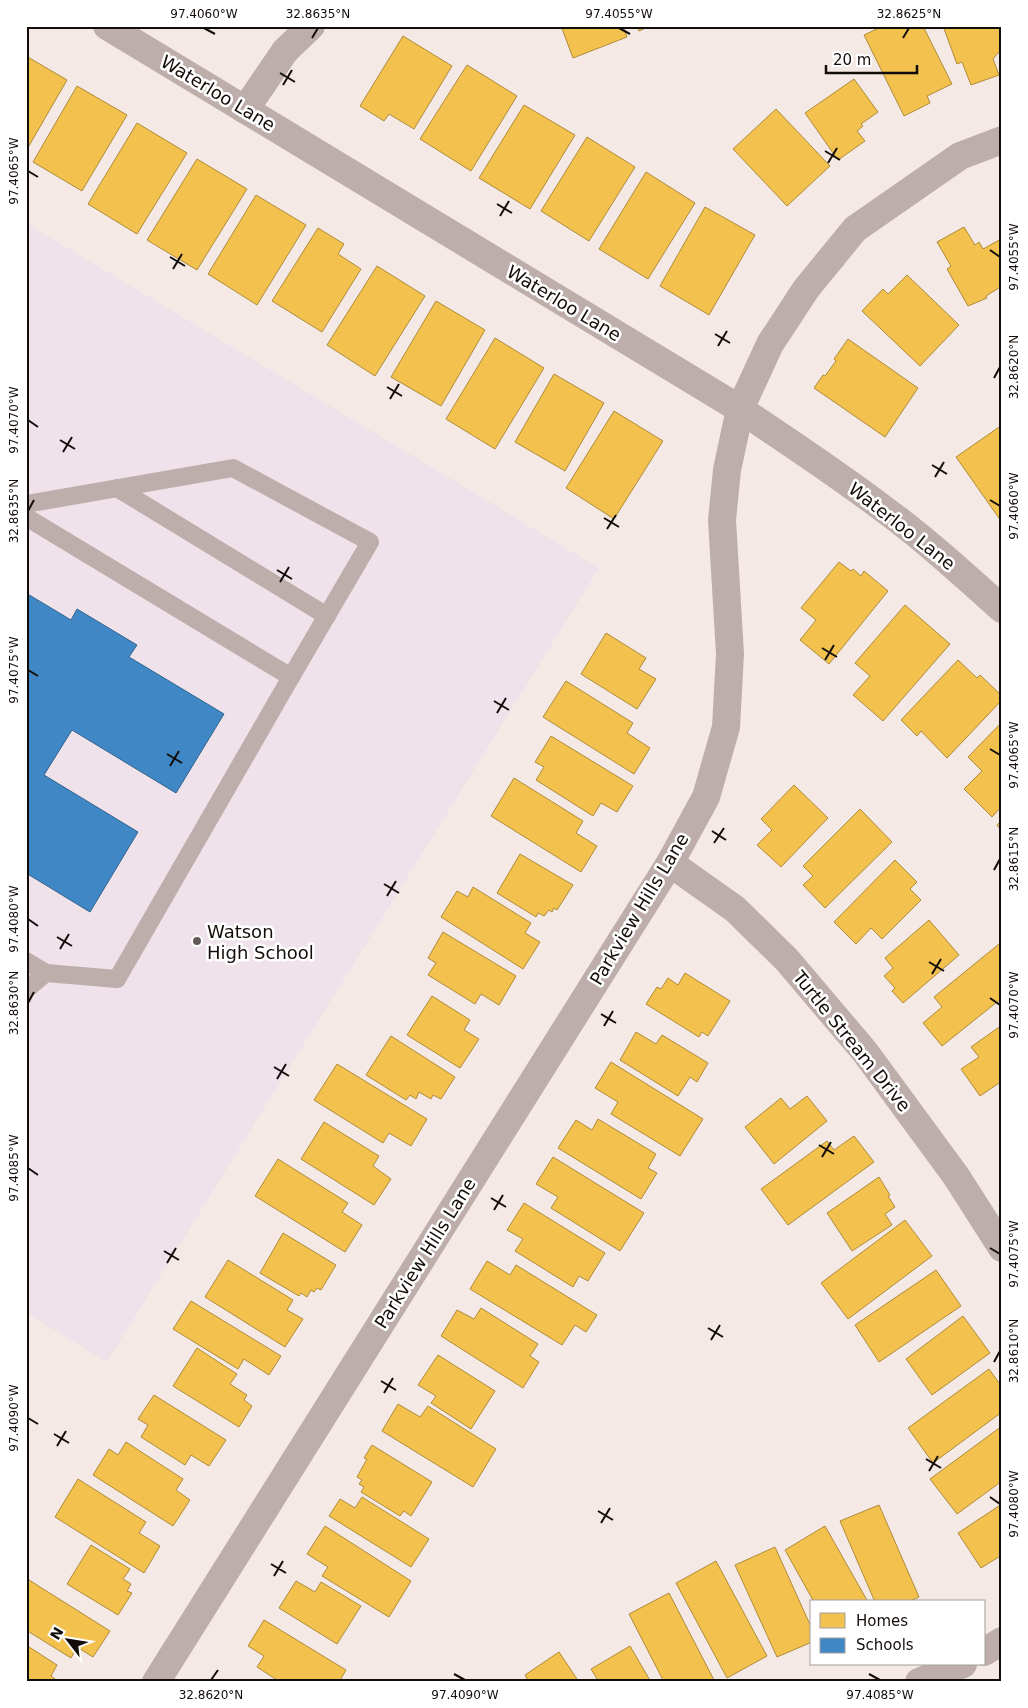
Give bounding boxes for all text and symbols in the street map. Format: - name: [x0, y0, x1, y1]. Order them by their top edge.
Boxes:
- text: 97.4060°W: [170, 7, 238, 21]
- text: 32.8635°N: [286, 7, 350, 21]
- text: 97.4055°W: [585, 7, 653, 21]
- text: 32.8625°N: [877, 7, 941, 21]
- scale bar: [826, 42, 917, 74]
- street label: Waterloo Lane: [157, 51, 279, 135]
- text: 20 m: [833, 51, 871, 69]
- text: 97.4065°W: [7, 137, 21, 205]
- text: 97.4055°W: [1007, 223, 1021, 291]
- street label: Waterloo Lane: [503, 261, 625, 345]
- text: 32.8620°N: [1007, 335, 1021, 399]
- text: 97.4070°W: [7, 386, 21, 454]
- text: 97.4060°W: [1007, 472, 1021, 540]
- street label: Waterloo Lane: [845, 478, 959, 574]
- text: 32.8635°N: [7, 479, 21, 543]
- text: 97.4075°W: [7, 636, 21, 704]
- text: 97.4065°W: [1007, 721, 1021, 789]
- text: 32.8615°N: [1007, 827, 1021, 891]
- street label: Parkview Hills Lane: [585, 829, 693, 989]
- text: 97.4080°W: [7, 885, 21, 953]
- place label: Watson High School: [207, 921, 314, 963]
- marker: Watson High School: [191, 935, 203, 947]
- street label: Turtle Stream Drive: [788, 966, 915, 1116]
- text: 32.8630°N: [7, 971, 21, 1035]
- text: 97.4070°W: [1007, 971, 1021, 1039]
- text: 97.4085°W: [7, 1134, 21, 1202]
- street label: Parkview Hills Lane: [370, 1174, 480, 1332]
- text: 97.4075°W: [1007, 1220, 1021, 1288]
- text: 32.8610°N: [1007, 1319, 1021, 1383]
- text: 97.4090°W: [7, 1384, 21, 1452]
- text: 97.4080°W: [1007, 1470, 1021, 1538]
- legend: [810, 1600, 986, 1666]
- text: Homes: [856, 1612, 908, 1630]
- north arrow: [42, 1616, 92, 1666]
- text: N: [47, 1624, 67, 1642]
- text: Schools: [856, 1636, 914, 1654]
- text: 32.8620°N: [179, 1688, 243, 1702]
- text: 97.4090°W: [431, 1688, 499, 1702]
- text: 97.4085°W: [846, 1688, 914, 1702]

